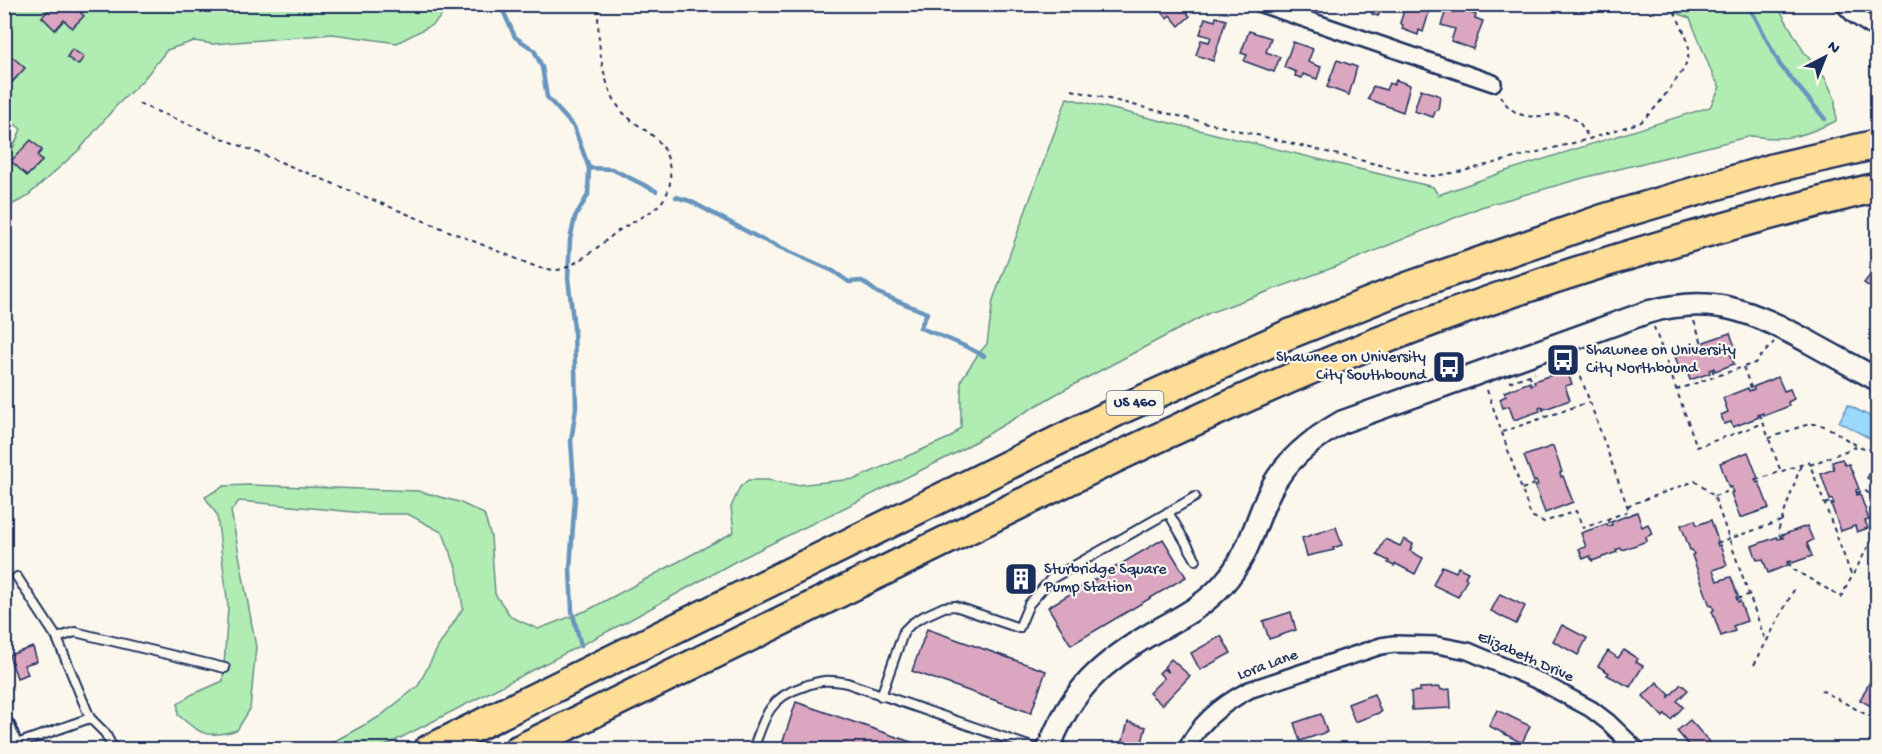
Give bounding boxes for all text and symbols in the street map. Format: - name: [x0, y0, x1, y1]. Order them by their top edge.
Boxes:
- north arrow: [1795, 27, 1855, 87]
- text: N: [1822, 38, 1843, 59]
- bus stop icon: Shawnee on University City Northbound: [1545, 342, 1581, 378]
- place label: Shawnee on University City Northbound: [1586, 342, 1736, 379]
- place label: Shawnee on University City Southbound: [1276, 349, 1428, 386]
- bus stop icon: Shawnee on University City Southbound: [1431, 349, 1467, 385]
- road number: US 460: [1106, 391, 1164, 415]
- building icon: Sturbridge Square Pump Station: [1003, 561, 1039, 597]
- place label: Sturbridge Square Pump Station: [1043, 561, 1167, 598]
- street label: Elizabeth Drive: [1474, 628, 1577, 688]
- street label: Lora Lane: [1235, 646, 1302, 686]

